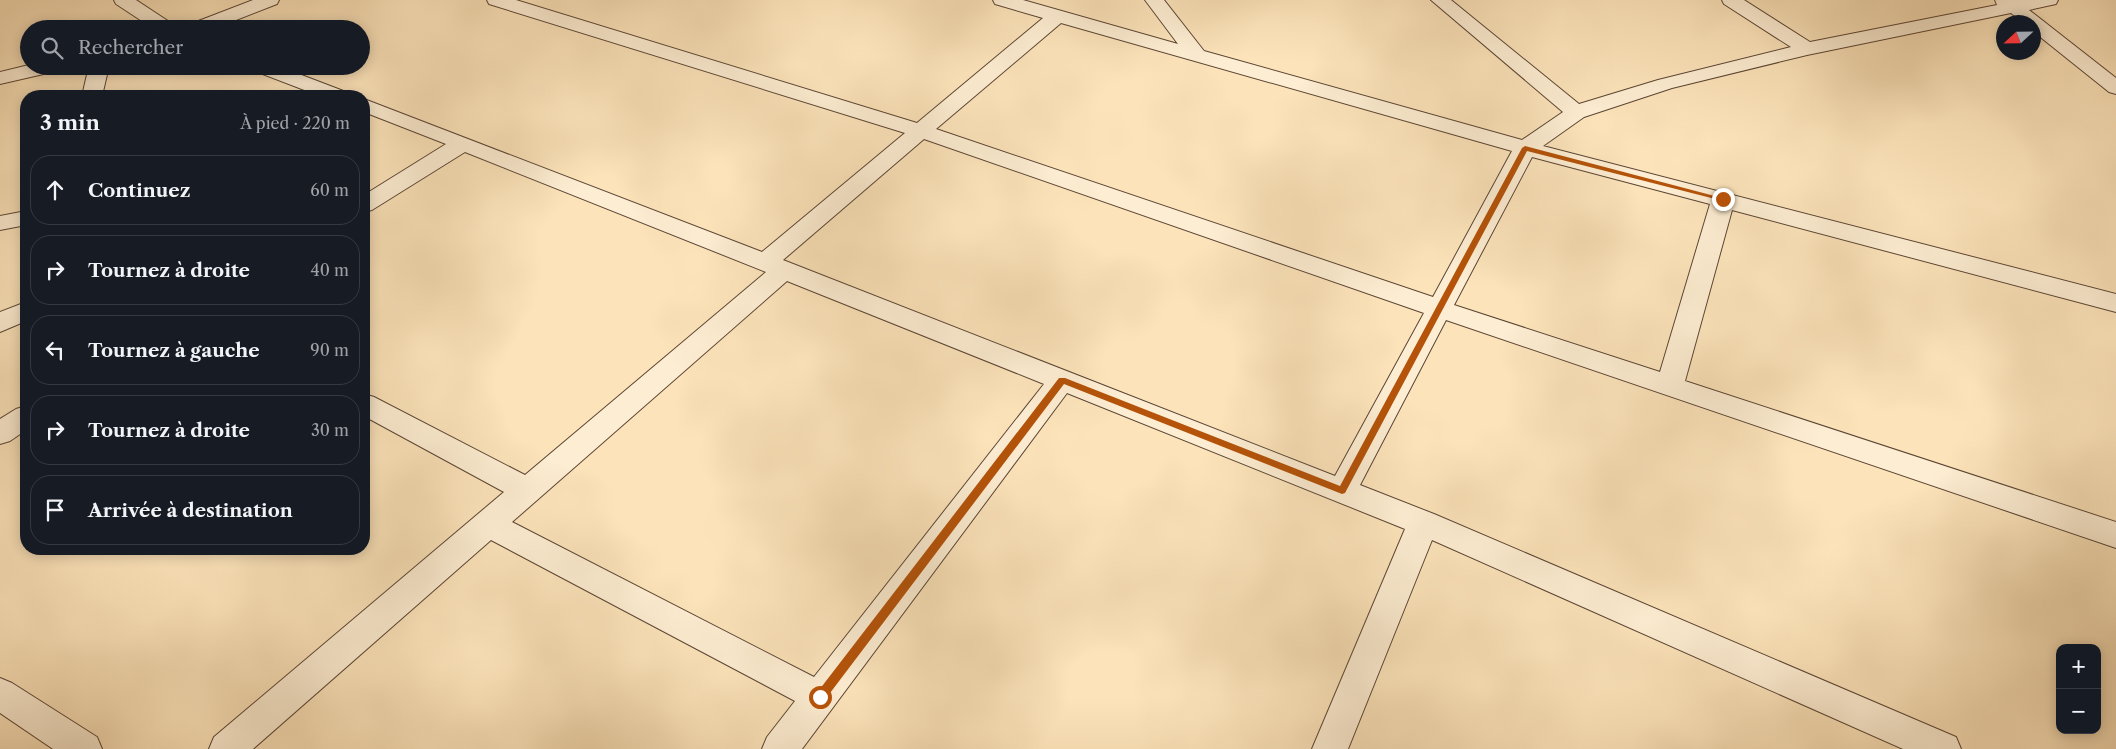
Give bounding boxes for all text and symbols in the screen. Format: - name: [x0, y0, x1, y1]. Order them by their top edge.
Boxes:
- north arrow: [1996, 15, 2041, 60]
- search box: [20, 20, 370, 75]
- icon: search: [38, 34, 66, 62]
- text: Rechercher: [78, 36, 183, 59]
- text: 3 min: [40, 110, 100, 135]
- text: À pied · 220 m: [240, 113, 350, 133]
- icon: ahead: [41, 176, 69, 204]
- text: Continuez: [88, 179, 190, 202]
- text: 60 m: [310, 180, 349, 200]
- route end: [1712, 188, 1735, 211]
- icon: right: [41, 256, 69, 284]
- text: Tournez à droite: [88, 259, 250, 282]
- text: 40 m: [310, 260, 349, 280]
- icon: left: [41, 336, 69, 364]
- text: Tournez à gauche: [88, 339, 260, 362]
- text: 90 m: [310, 340, 349, 360]
- icon: right: [41, 416, 69, 444]
- text: Tournez à droite: [88, 419, 250, 442]
- text: 30 m: [311, 420, 349, 440]
- icon: arrive: [41, 496, 69, 524]
- text: Arrivée à destination: [88, 499, 293, 522]
- map controls: [2056, 644, 2101, 734]
- button: +: [2056, 644, 2101, 689]
- route start: [809, 686, 832, 709]
- button: −: [2056, 689, 2101, 734]

